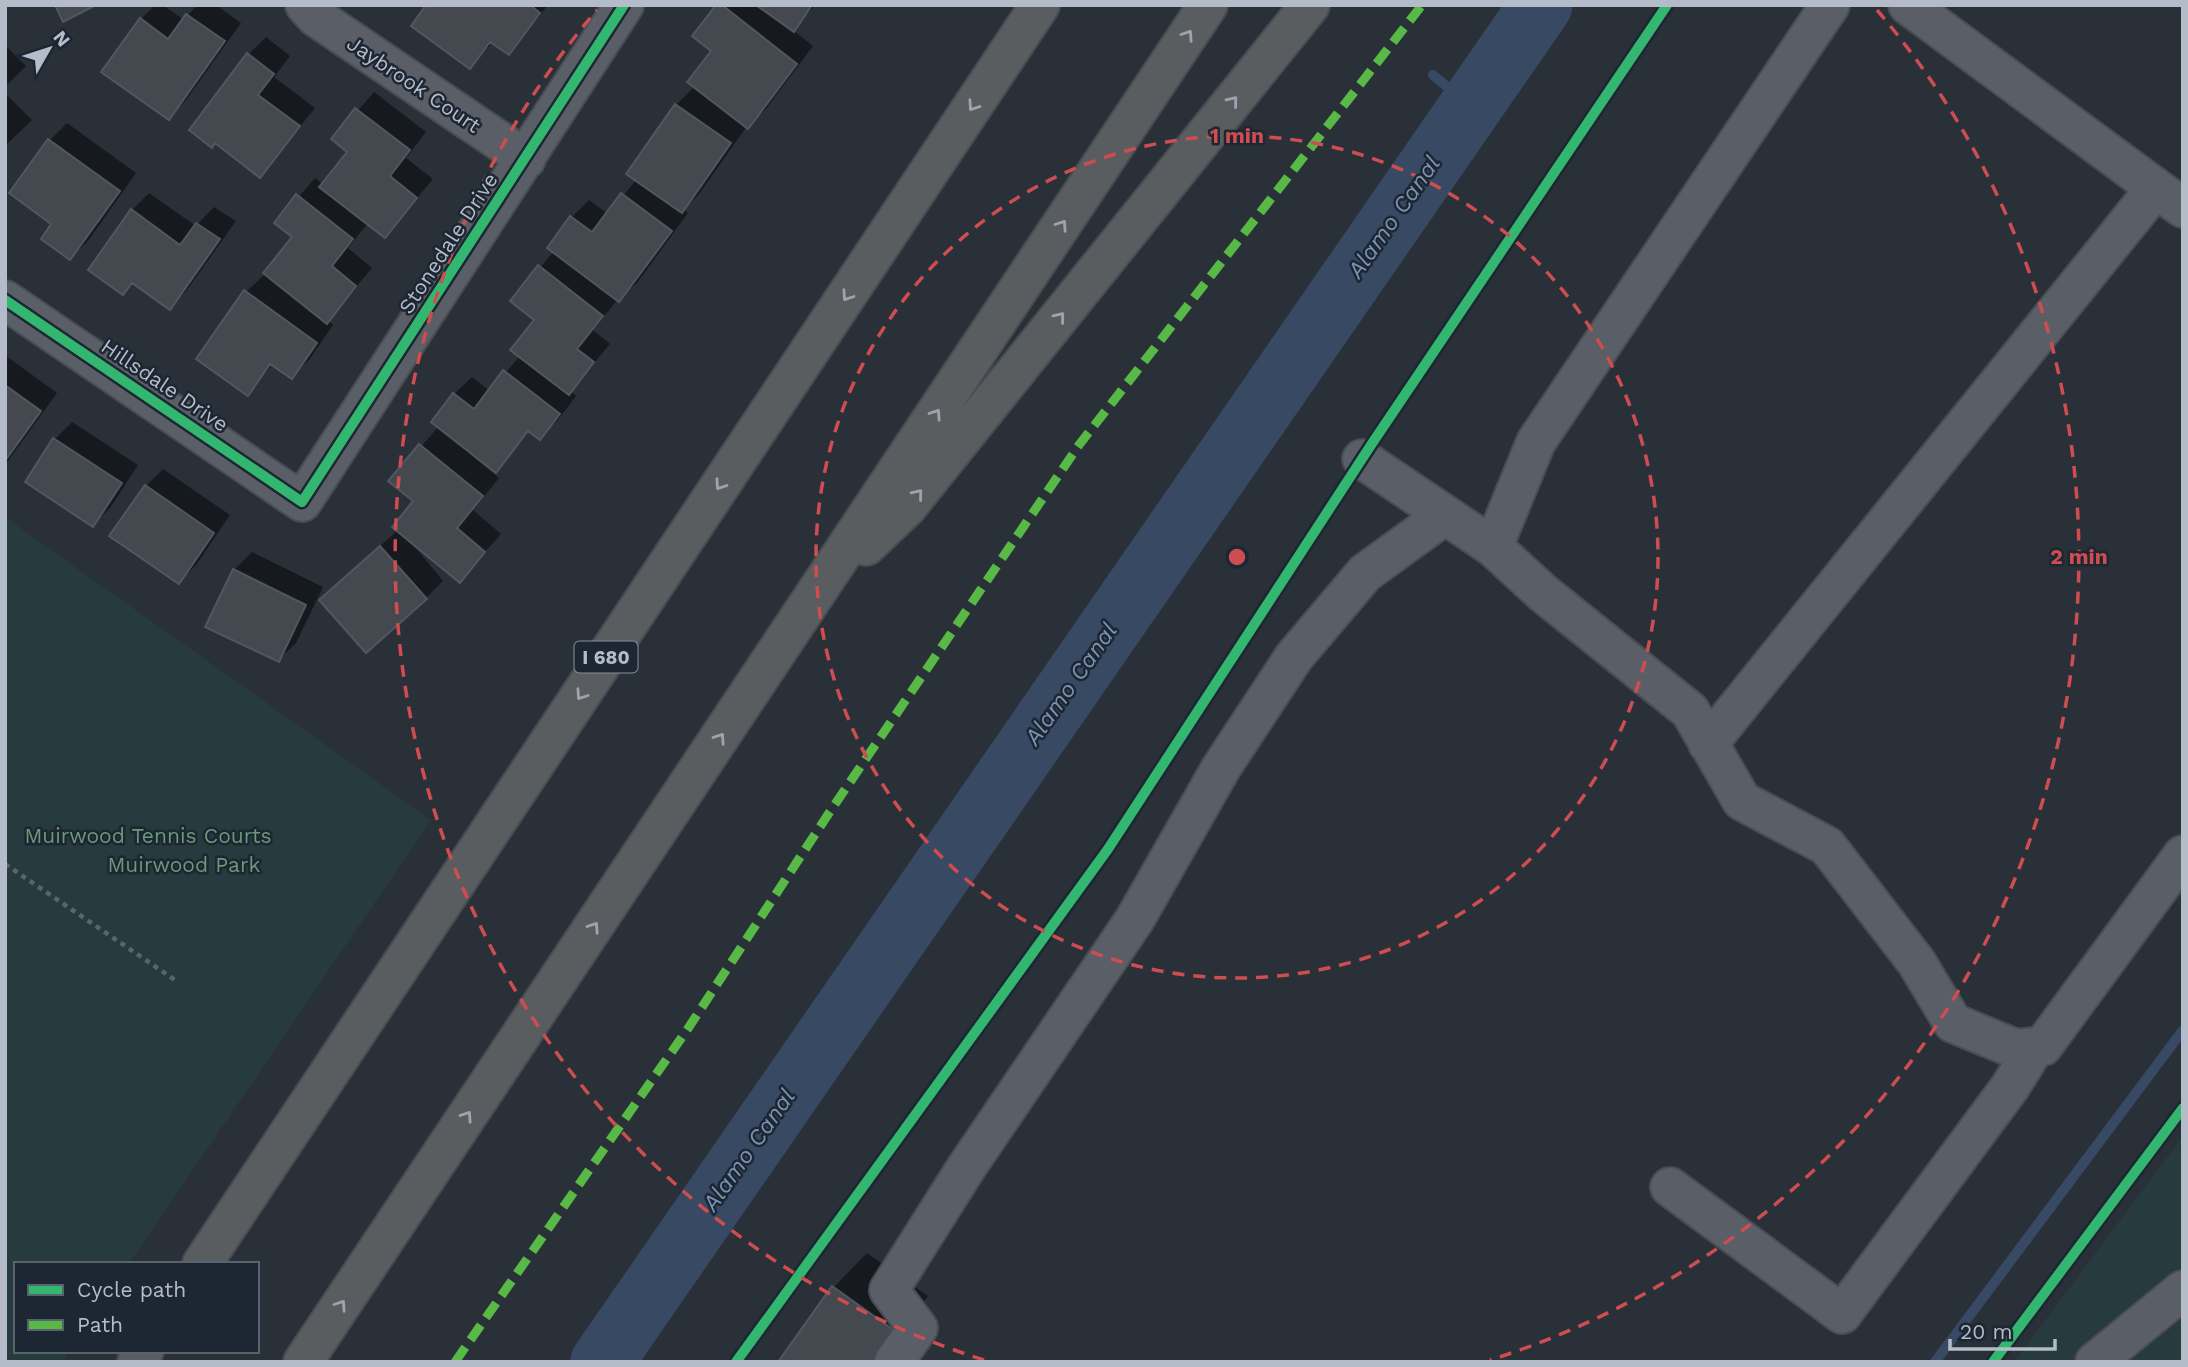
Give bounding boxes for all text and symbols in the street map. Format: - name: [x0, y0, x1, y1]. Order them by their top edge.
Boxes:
- north arrow: [14, 14, 84, 84]
- text: N: [48, 26, 75, 51]
- street label: Jaybrook Court: [343, 30, 486, 138]
- one-way arrow: [1180, 30, 1193, 43]
- one-way arrow: [1225, 97, 1238, 109]
- one-way arrow: [968, 99, 981, 112]
- text: 1 min: [1210, 123, 1264, 148]
- water label: Alamo Canal: [1341, 151, 1446, 284]
- street label: Stonedale Drive: [393, 168, 503, 318]
- one-way arrow: [1054, 219, 1067, 232]
- one-way arrow: [842, 288, 855, 301]
- one-way arrow: [1052, 312, 1065, 324]
- street label: Hillsdale Drive: [97, 333, 233, 437]
- one-way arrow: [928, 409, 940, 422]
- one-way arrow: [716, 477, 729, 490]
- one-way arrow: [910, 490, 922, 503]
- text: 2 min: [2050, 544, 2108, 569]
- centre of rings: [1225, 545, 1249, 569]
- water label: Alamo Canal: [1018, 618, 1123, 751]
- road number: I 680: [574, 642, 638, 672]
- one-way arrow: [577, 687, 589, 700]
- one-way arrow: [712, 732, 725, 745]
- park label: Muirwood Tennis Courts: [24, 823, 272, 848]
- park label: Muirwood Park: [108, 852, 260, 877]
- one-way arrow: [585, 922, 598, 935]
- water label: Alamo Canal: [696, 1084, 801, 1217]
- one-way arrow: [459, 1111, 471, 1124]
- legend: [14, 1262, 259, 1353]
- text: Cycle path: [77, 1277, 186, 1302]
- one-way arrow: [333, 1300, 345, 1313]
- scale bar: [1950, 1308, 2055, 1352]
- text: Path: [77, 1312, 123, 1337]
- text: 20 m: [1960, 1319, 2012, 1344]

